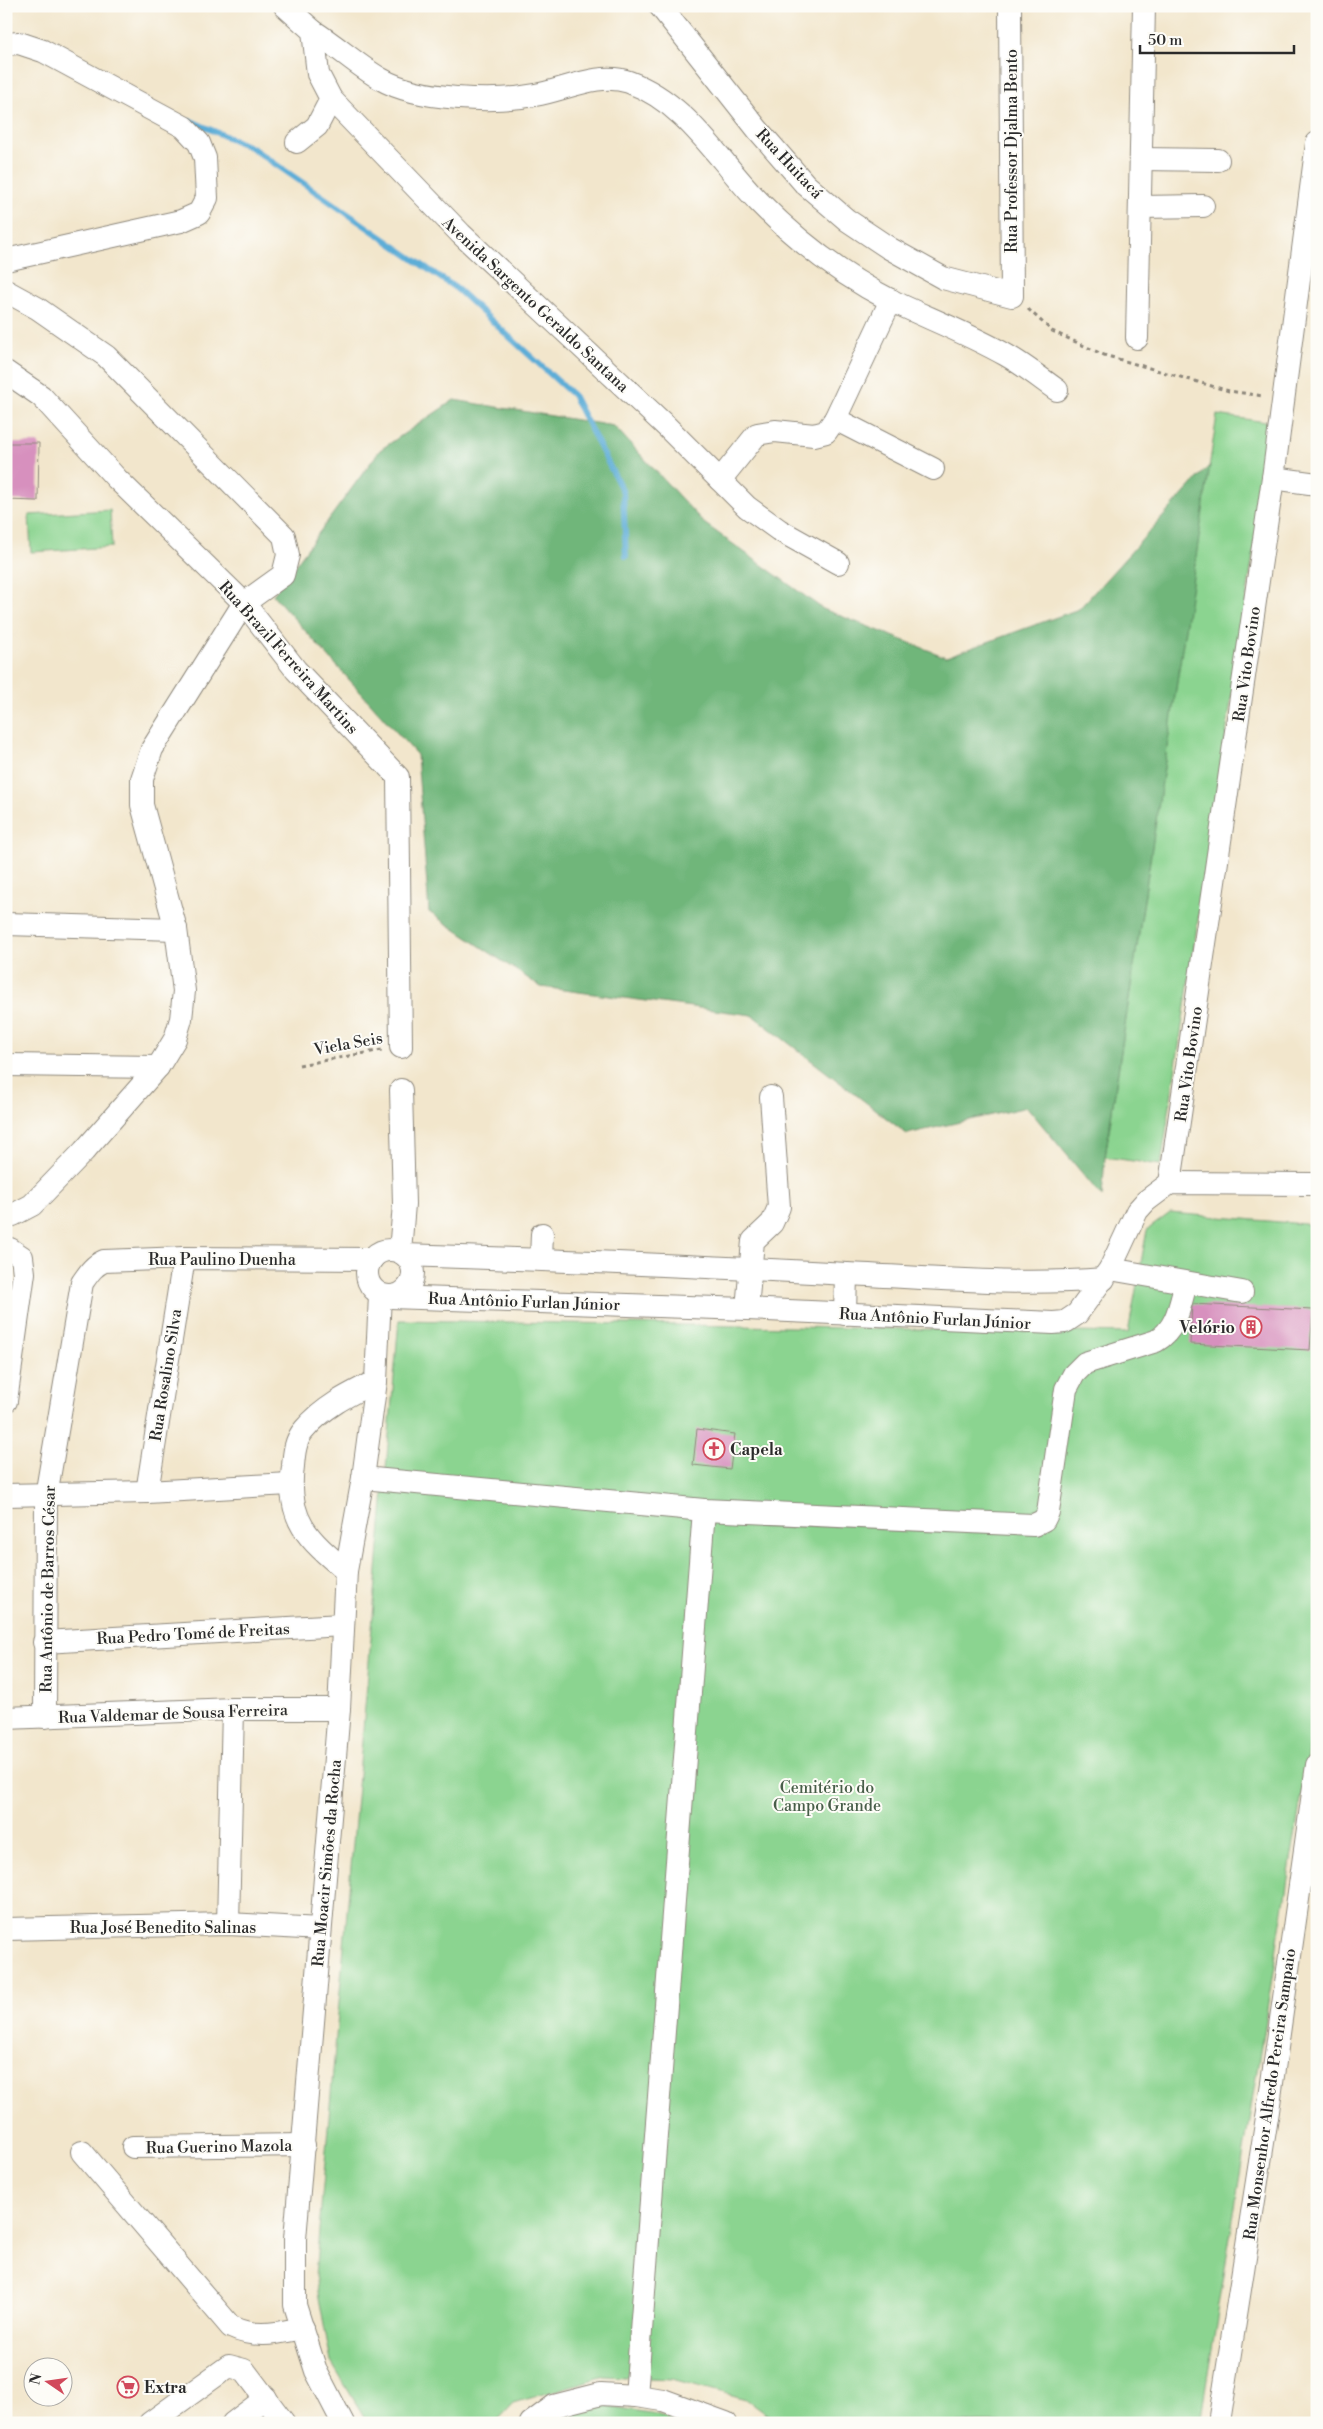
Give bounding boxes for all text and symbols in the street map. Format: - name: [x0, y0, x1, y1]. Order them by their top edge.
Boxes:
- scale bar: [1140, 22, 1294, 54]
- text: 50 m: [1148, 31, 1182, 50]
- street label: Rua Professor Djalma Bento: [1002, 49, 1022, 253]
- street label: Rua Huitacá: [752, 124, 827, 204]
- street label: Avenida Sargento Geraldo Santana: [437, 212, 634, 397]
- street label: Rua Brazil Ferreira Martins: [214, 577, 362, 738]
- street label: Rua Vito Bovino: [1229, 605, 1265, 723]
- street label: Rua Vito Bovino: [1171, 1005, 1207, 1123]
- street label: Viela Seis: [311, 1028, 384, 1060]
- street label: Rua Paulino Duenha: [148, 1250, 297, 1270]
- street label: Rua Antônio Furlan Júnior: [428, 1289, 620, 1315]
- street label: Rua Antônio Furlan Júnior: [838, 1304, 1032, 1334]
- street label: Rua Rosalino Silva: [146, 1307, 186, 1443]
- building icon: Velório: [1239, 1315, 1263, 1339]
- place label: Velório: [1178, 1318, 1235, 1338]
- church icon: Capela: [702, 1437, 726, 1461]
- place label: Capela: [730, 1440, 783, 1460]
- street label: Rua Antônio de Barros César: [36, 1485, 60, 1693]
- street label: Rua Pedro Tomé de Freitas: [96, 1619, 290, 1649]
- street label: Rua Valdemar de Sousa Ferreira: [58, 1700, 289, 1728]
- street label: Rua Moacir Simões da Rocha: [308, 1758, 346, 1968]
- park label: Cemitério do Campo Grande: [773, 1778, 881, 1816]
- street label: Rua José Benedito Salinas: [70, 1918, 256, 1938]
- street label: Rua Monsenhor Alfredo Pereira Sampaio: [1240, 1947, 1300, 2241]
- street label: Rua Guerino Mazola: [146, 2136, 293, 2158]
- north arrow: [22, 2356, 72, 2406]
- text: N: [26, 2372, 46, 2387]
- supermarket icon: Extra: [116, 2375, 140, 2399]
- place label: Extra: [144, 2378, 187, 2398]

